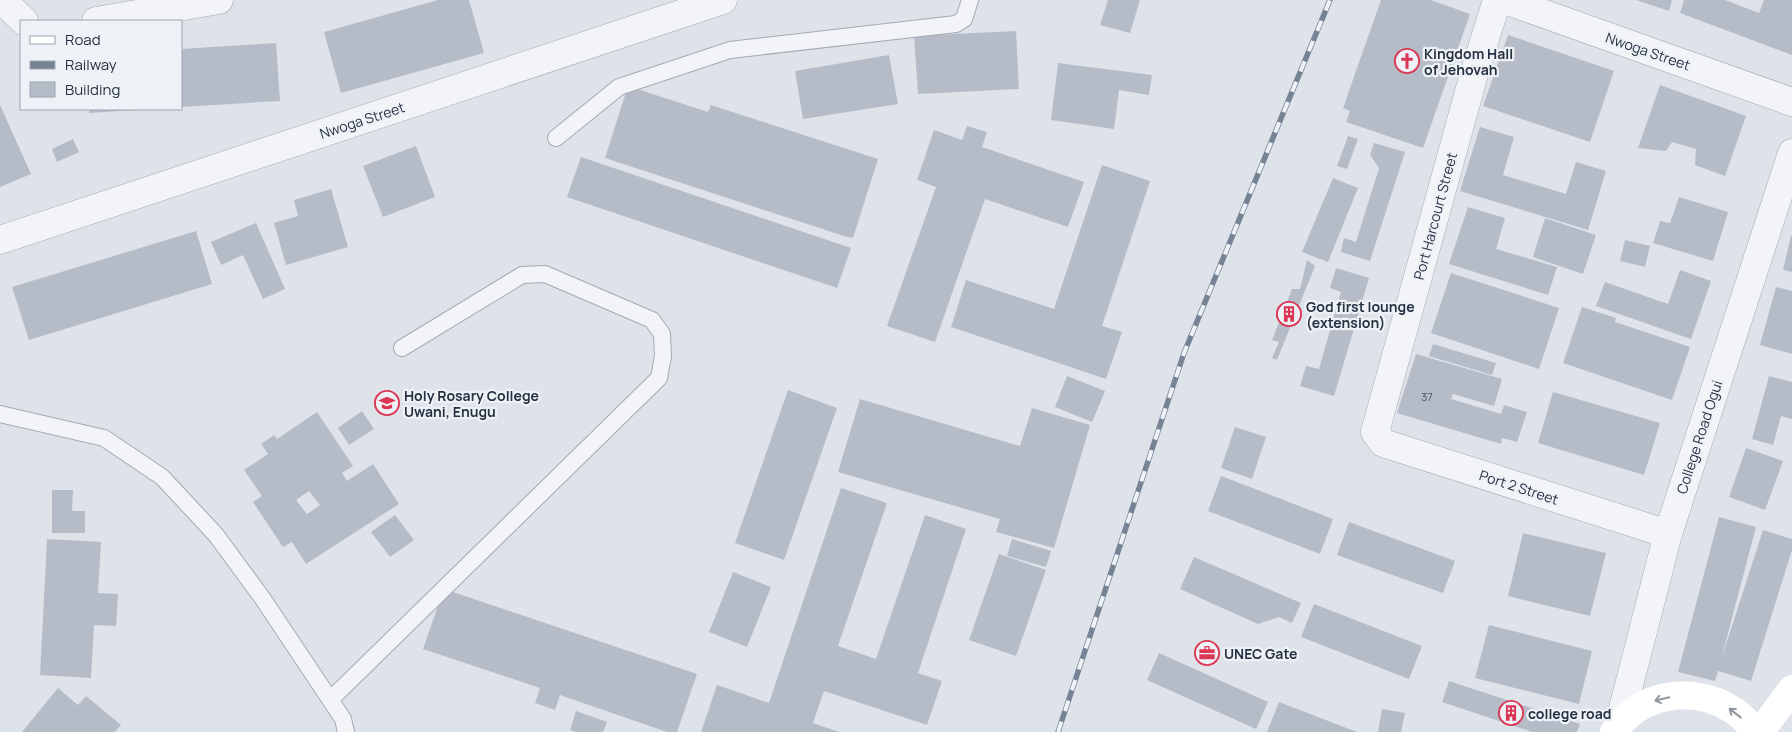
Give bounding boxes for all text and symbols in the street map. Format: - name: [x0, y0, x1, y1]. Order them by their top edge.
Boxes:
- legend: [20, 20, 182, 110]
- street label: Nwoga Street: [1603, 28, 1693, 74]
- text: Road: [65, 29, 101, 50]
- place label: Kingdom Hall of Jehovah: [1424, 44, 1513, 79]
- church icon: Kingdom Hall of Jehovah: [1394, 48, 1420, 74]
- text: Railway: [65, 54, 117, 75]
- text: Building: [65, 79, 120, 100]
- street label: Nwoga Street: [317, 97, 407, 143]
- street label: Port Harcourt Street: [1409, 150, 1461, 282]
- place label: God first lounge (extension): [1306, 297, 1415, 332]
- building icon: God first lounge (extension): [1276, 301, 1302, 327]
- street label: College Road Ogui: [1672, 378, 1726, 496]
- place label: Holy Rosary College Uwani, Enugu: [404, 386, 539, 421]
- house number: 37: [1421, 389, 1433, 404]
- school or university icon: Holy Rosary College Uwani, Enugu: [374, 390, 400, 416]
- street label: Port 2 Street: [1477, 465, 1561, 509]
- office icon: UNEC Gate: [1194, 640, 1220, 666]
- place label: UNEC Gate: [1224, 644, 1298, 663]
- one-way arrow: [1654, 694, 1670, 704]
- building icon: college road: [1498, 700, 1524, 726]
- place label: college road: [1528, 704, 1611, 723]
- one-way arrow: [1729, 707, 1742, 718]

